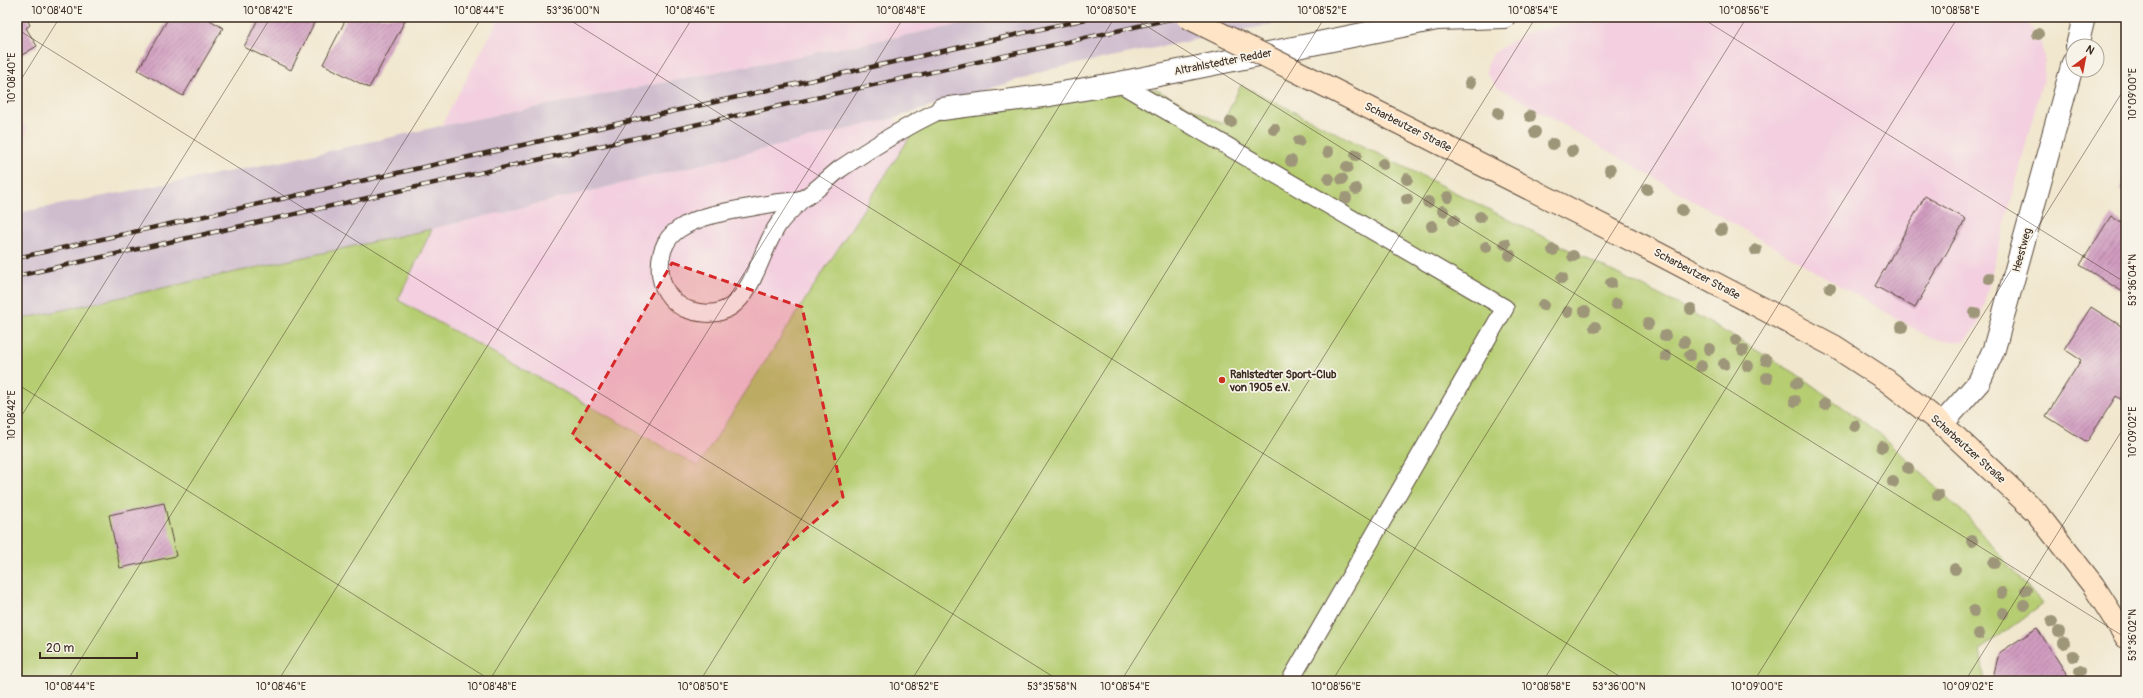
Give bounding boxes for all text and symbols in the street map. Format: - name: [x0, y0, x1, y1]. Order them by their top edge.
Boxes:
- text: 10°08'40"E: [32, 5, 82, 17]
- text: 10°08'42"E: [243, 5, 293, 17]
- text: 10°08'44"E: [454, 5, 504, 17]
- text: 53°36'00"N: [546, 5, 600, 17]
- text: 10°08'46"E: [665, 5, 715, 17]
- text: 10°08'48"E: [876, 5, 926, 17]
- text: 10°08'50"E: [1086, 5, 1136, 17]
- text: 10°08'52"E: [1297, 5, 1347, 17]
- text: 10°08'54"E: [1508, 5, 1558, 17]
- text: 10°08'56"E: [1719, 5, 1769, 17]
- text: 10°08'58"E: [1931, 5, 1979, 17]
- north arrow: [2065, 38, 2105, 78]
- text: N: [2083, 42, 2097, 58]
- street label: Altrahlstedter Redder: [1173, 46, 1273, 78]
- text: 10°08'40"E: [6, 53, 18, 103]
- text: 10°09'00"E: [2127, 68, 2139, 120]
- street label: Scharbeutzer Straße: [1362, 99, 1454, 155]
- street label: Heestweg: [2010, 226, 2035, 273]
- street label: Scharbeutzer Straße: [1652, 246, 1743, 302]
- text: 53°36'04"N: [2127, 254, 2139, 306]
- place label: Rahlstedter Sport-Club von 1905 e.V.: [1229, 368, 1337, 394]
- marker: Rahlstedter Sport-Club von 1905 e.V.: [1217, 375, 1227, 385]
- text: 10°08'42"E: [6, 390, 18, 440]
- text: 10°09'02"E: [2127, 407, 2139, 457]
- street label: Scharbeutzer Straße: [1928, 412, 2008, 486]
- text: 53°36'02"N: [2127, 609, 2139, 661]
- scale bar: [40, 634, 137, 660]
- text: 20 m: [46, 641, 75, 656]
- text: 10°08'44"E: [45, 681, 95, 693]
- text: 10°08'46"E: [256, 681, 306, 693]
- text: 10°08'48"E: [467, 681, 517, 693]
- text: 10°08'50"E: [678, 681, 728, 693]
- text: 10°08'52"E: [889, 681, 939, 693]
- text: 53°35'58"N: [1027, 681, 1077, 693]
- text: 10°08'54"E: [1100, 681, 1150, 693]
- text: 10°08'56"E: [1311, 681, 1361, 693]
- text: 10°08'58"E: [1522, 681, 1570, 693]
- text: 53°36'00"N: [1592, 681, 1646, 693]
- text: 10°09'00"E: [1731, 681, 1783, 693]
- text: 10°09'02"E: [1943, 681, 1993, 693]

